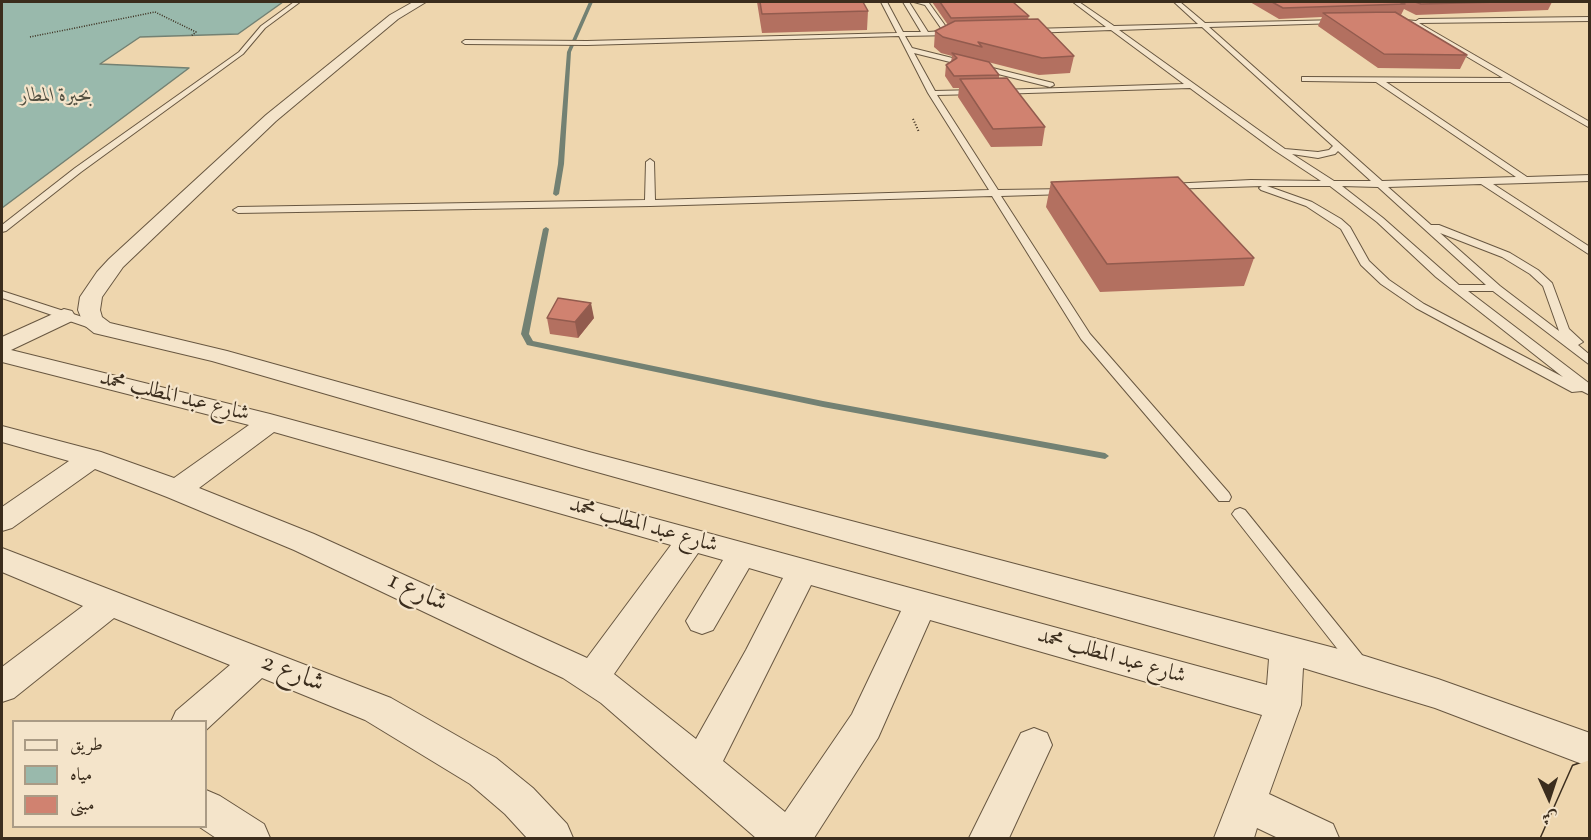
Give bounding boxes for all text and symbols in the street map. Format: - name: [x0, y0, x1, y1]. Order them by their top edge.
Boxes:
- water label: بحيرة المطار: [20, 86, 92, 110]
- street label: شارع عبد المطلب محمد: [96, 367, 252, 429]
- street label: شارع عبد المطلب محمد: [566, 493, 720, 561]
- street label: شارع 1: [382, 566, 452, 622]
- street label: شارع عبد المطلب محمد: [1034, 624, 1188, 692]
- street label: شارع 2: [256, 648, 328, 702]
- legend: [12, 720, 207, 828]
- text: طريق: [70, 733, 103, 759]
- text: مياه: [70, 763, 92, 789]
- north arrow: [1519, 768, 1579, 828]
- text: مبنى: [70, 793, 95, 819]
- text: ش: [1541, 805, 1558, 828]

